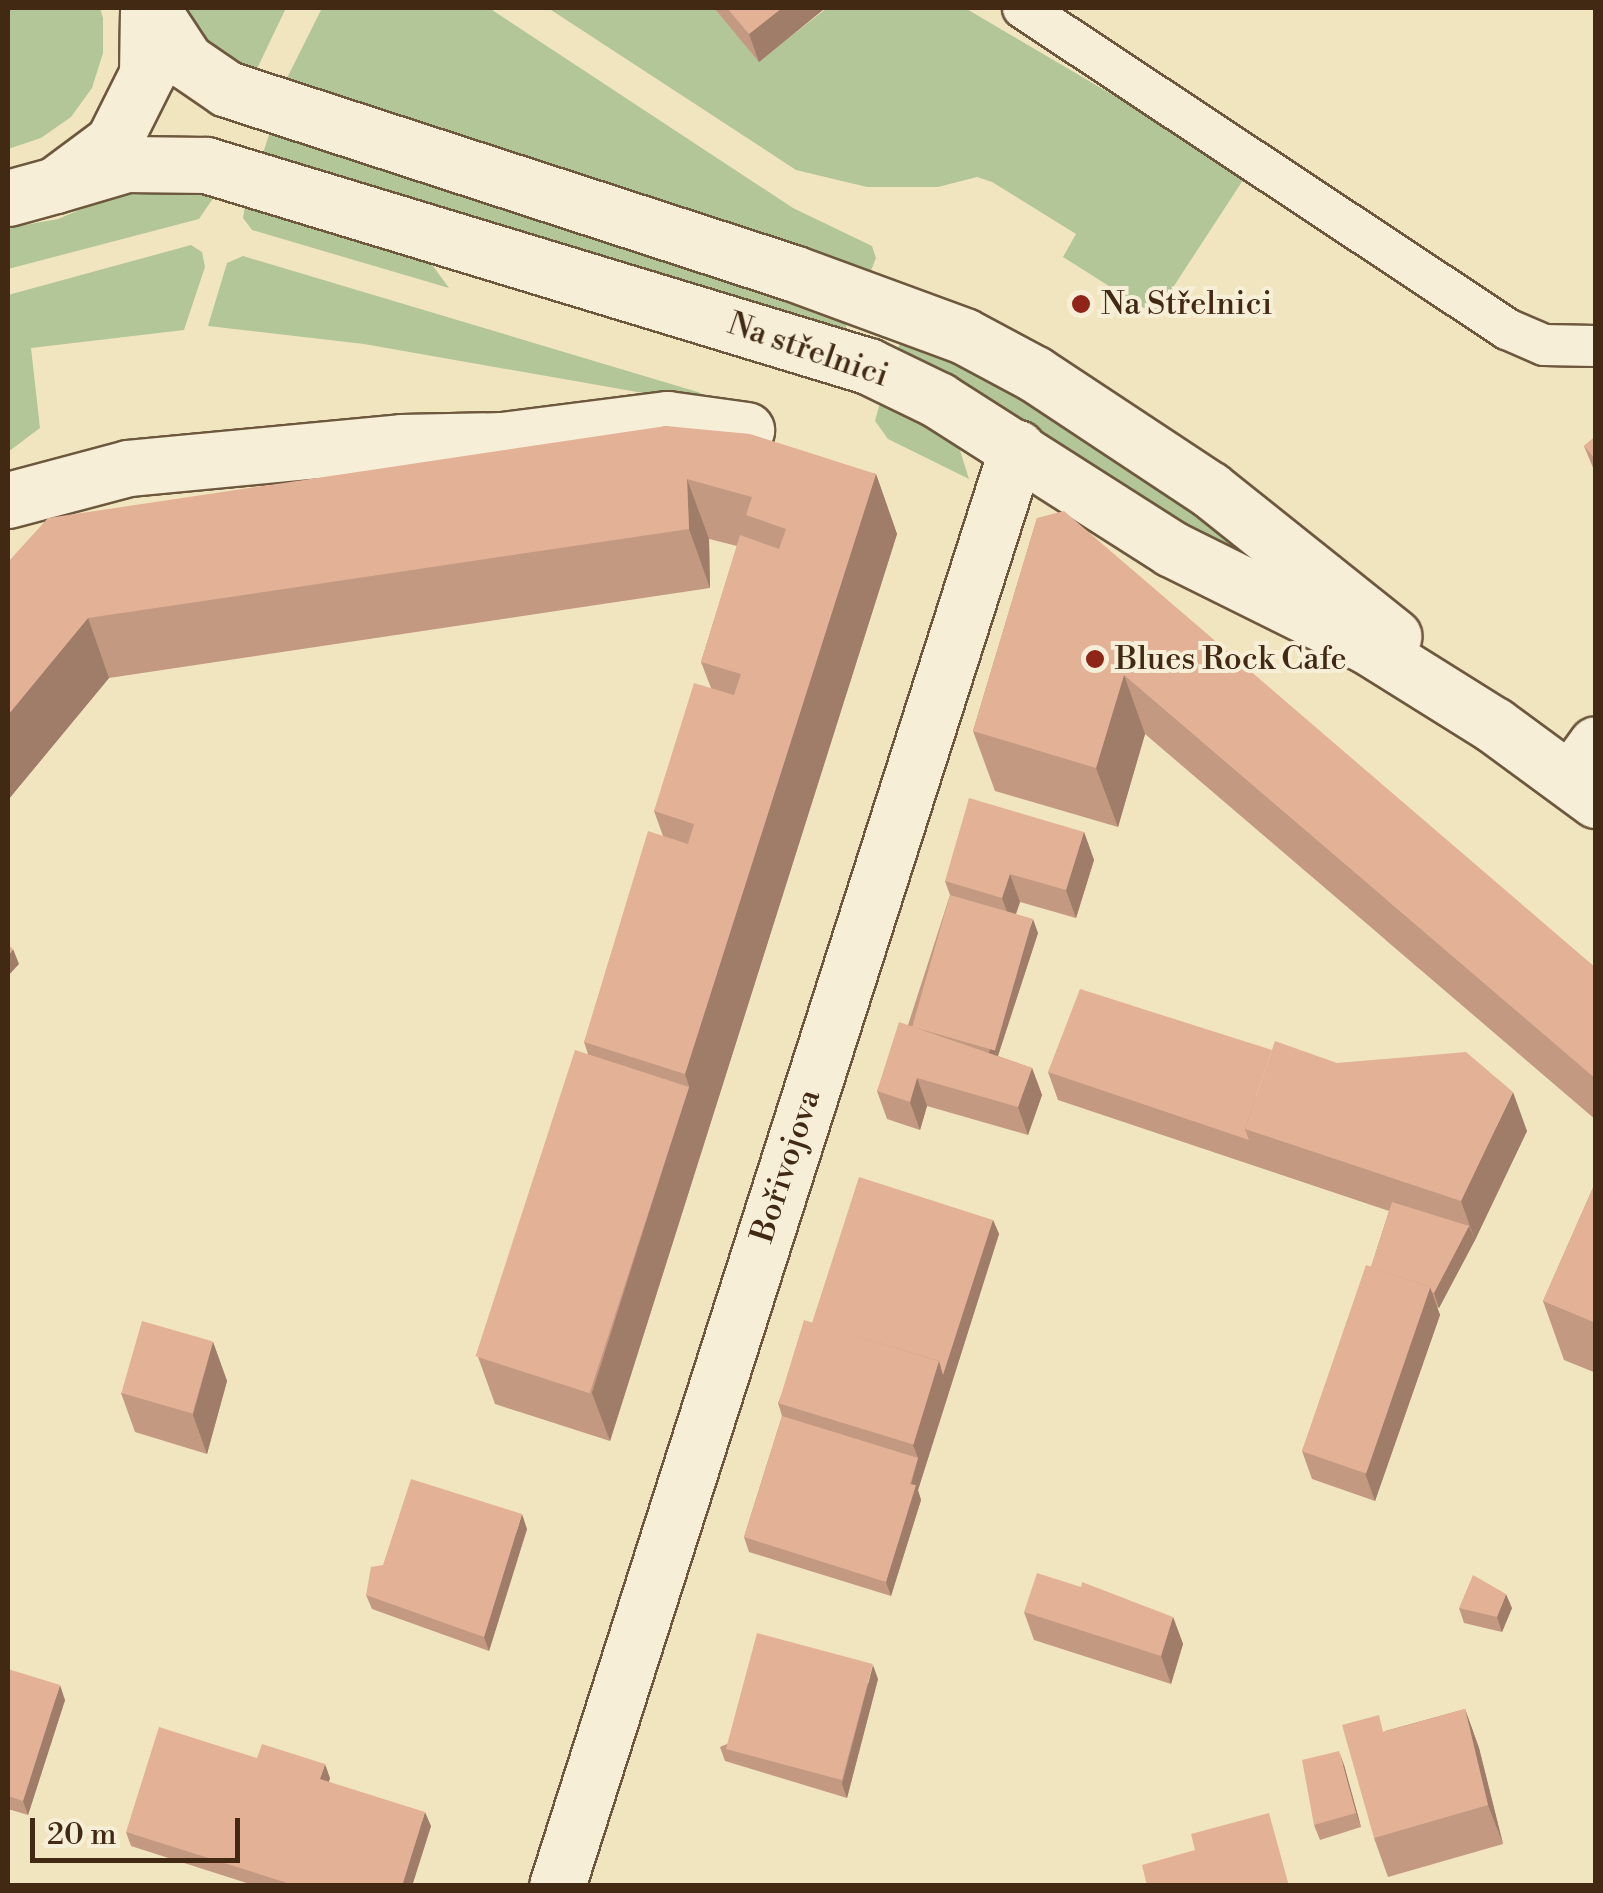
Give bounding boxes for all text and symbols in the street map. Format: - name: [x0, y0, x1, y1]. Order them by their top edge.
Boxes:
- place label: Na Střelnici: [1101, 285, 1272, 323]
- marker: Na Střelnici: [1070, 293, 1092, 315]
- street label: Na střelnici: [723, 305, 893, 395]
- place label: Blues Rock Cafe: [1115, 640, 1347, 678]
- marker: Blues Rock Cafe: [1084, 648, 1106, 670]
- street label: Bořivojova: [743, 1085, 829, 1247]
- scale bar: [35, 1798, 245, 1860]
- text: 20 m: [47, 1816, 116, 1854]

